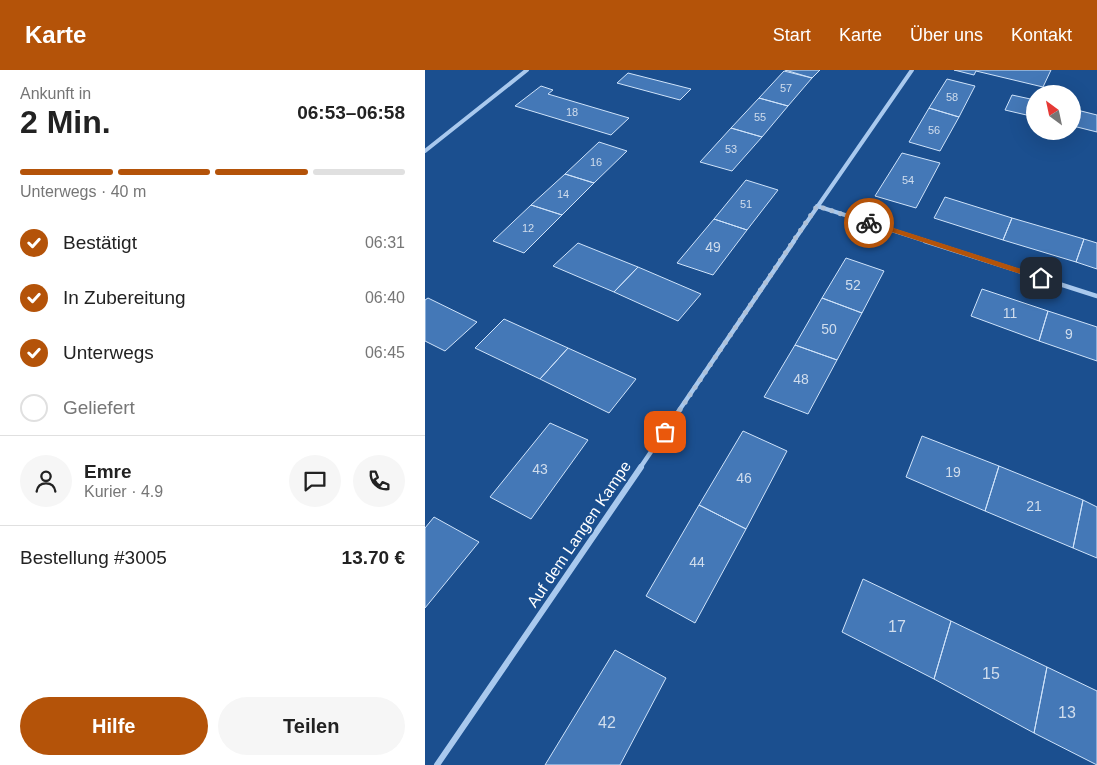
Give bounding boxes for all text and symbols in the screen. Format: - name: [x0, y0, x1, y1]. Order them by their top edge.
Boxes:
- text: Karte: [25, 21, 86, 48]
- text: Start: [773, 25, 811, 45]
- text: Karte: [839, 25, 882, 45]
- text: Über uns: [910, 25, 983, 45]
- text: Kontakt: [1011, 25, 1072, 45]
- house number: 57: [780, 82, 792, 94]
- text: Ankunft in: [20, 85, 91, 102]
- north arrow: [1026, 85, 1081, 140]
- map controls: [1026, 85, 1081, 140]
- house number: 58: [946, 91, 958, 103]
- text: 06:53–06:58: [297, 102, 405, 123]
- text: 2 Min.: [20, 104, 111, 140]
- house number: 18: [566, 106, 578, 118]
- house number: 55: [754, 111, 766, 123]
- house number: 56: [928, 124, 940, 136]
- house number: 53: [725, 143, 737, 155]
- house number: 16: [590, 156, 602, 168]
- house number: 54: [902, 174, 914, 186]
- text: Unterwegs · 40 m: [20, 183, 146, 200]
- house number: 14: [557, 188, 569, 200]
- house number: 51: [740, 198, 752, 210]
- courier: [844, 198, 894, 248]
- icon: bike: [855, 209, 883, 237]
- house number: 12: [522, 222, 534, 234]
- icon: check: [20, 229, 48, 257]
- text: Bestätigt: [63, 232, 137, 253]
- text: 06:31: [365, 234, 405, 251]
- house number: 49: [705, 239, 721, 255]
- pin: [1020, 257, 1062, 299]
- icon: home: [1027, 264, 1055, 292]
- house number: 52: [845, 277, 861, 293]
- icon: check: [20, 284, 48, 312]
- text: In Zubereitung: [63, 287, 186, 308]
- text: 06:40: [365, 289, 405, 306]
- house number: 11: [1003, 305, 1017, 321]
- house number: 50: [821, 321, 837, 337]
- house number: 9: [1065, 326, 1073, 342]
- icon: check: [20, 339, 48, 367]
- text: Unterwegs: [63, 342, 154, 363]
- text: 06:45: [365, 344, 405, 361]
- house number: 48: [793, 371, 809, 387]
- text: Geliefert: [63, 397, 135, 418]
- pin: [644, 411, 686, 453]
- icon: bag: [651, 418, 679, 446]
- button: person: [20, 455, 72, 507]
- button: chat: [289, 455, 341, 507]
- button: phone: [353, 455, 405, 507]
- street label: Auf dem Langen Kampe: [524, 458, 634, 610]
- text: Emre: [84, 461, 132, 482]
- house number: 43: [532, 461, 548, 477]
- house number: 19: [945, 464, 961, 480]
- house number: 46: [736, 470, 752, 486]
- text: Kurier · 4.9: [84, 483, 163, 500]
- house number: 21: [1026, 498, 1042, 514]
- text: Bestellung #3005: [20, 547, 167, 568]
- text: 13.70 €: [342, 547, 405, 568]
- house number: 44: [689, 554, 705, 570]
- house number: 17: [888, 618, 906, 635]
- house number: 15: [982, 665, 1000, 682]
- button: Hilfe: [20, 697, 208, 755]
- button: Teilen: [218, 697, 405, 755]
- house number: 13: [1058, 704, 1076, 721]
- house number: 42: [598, 714, 616, 731]

